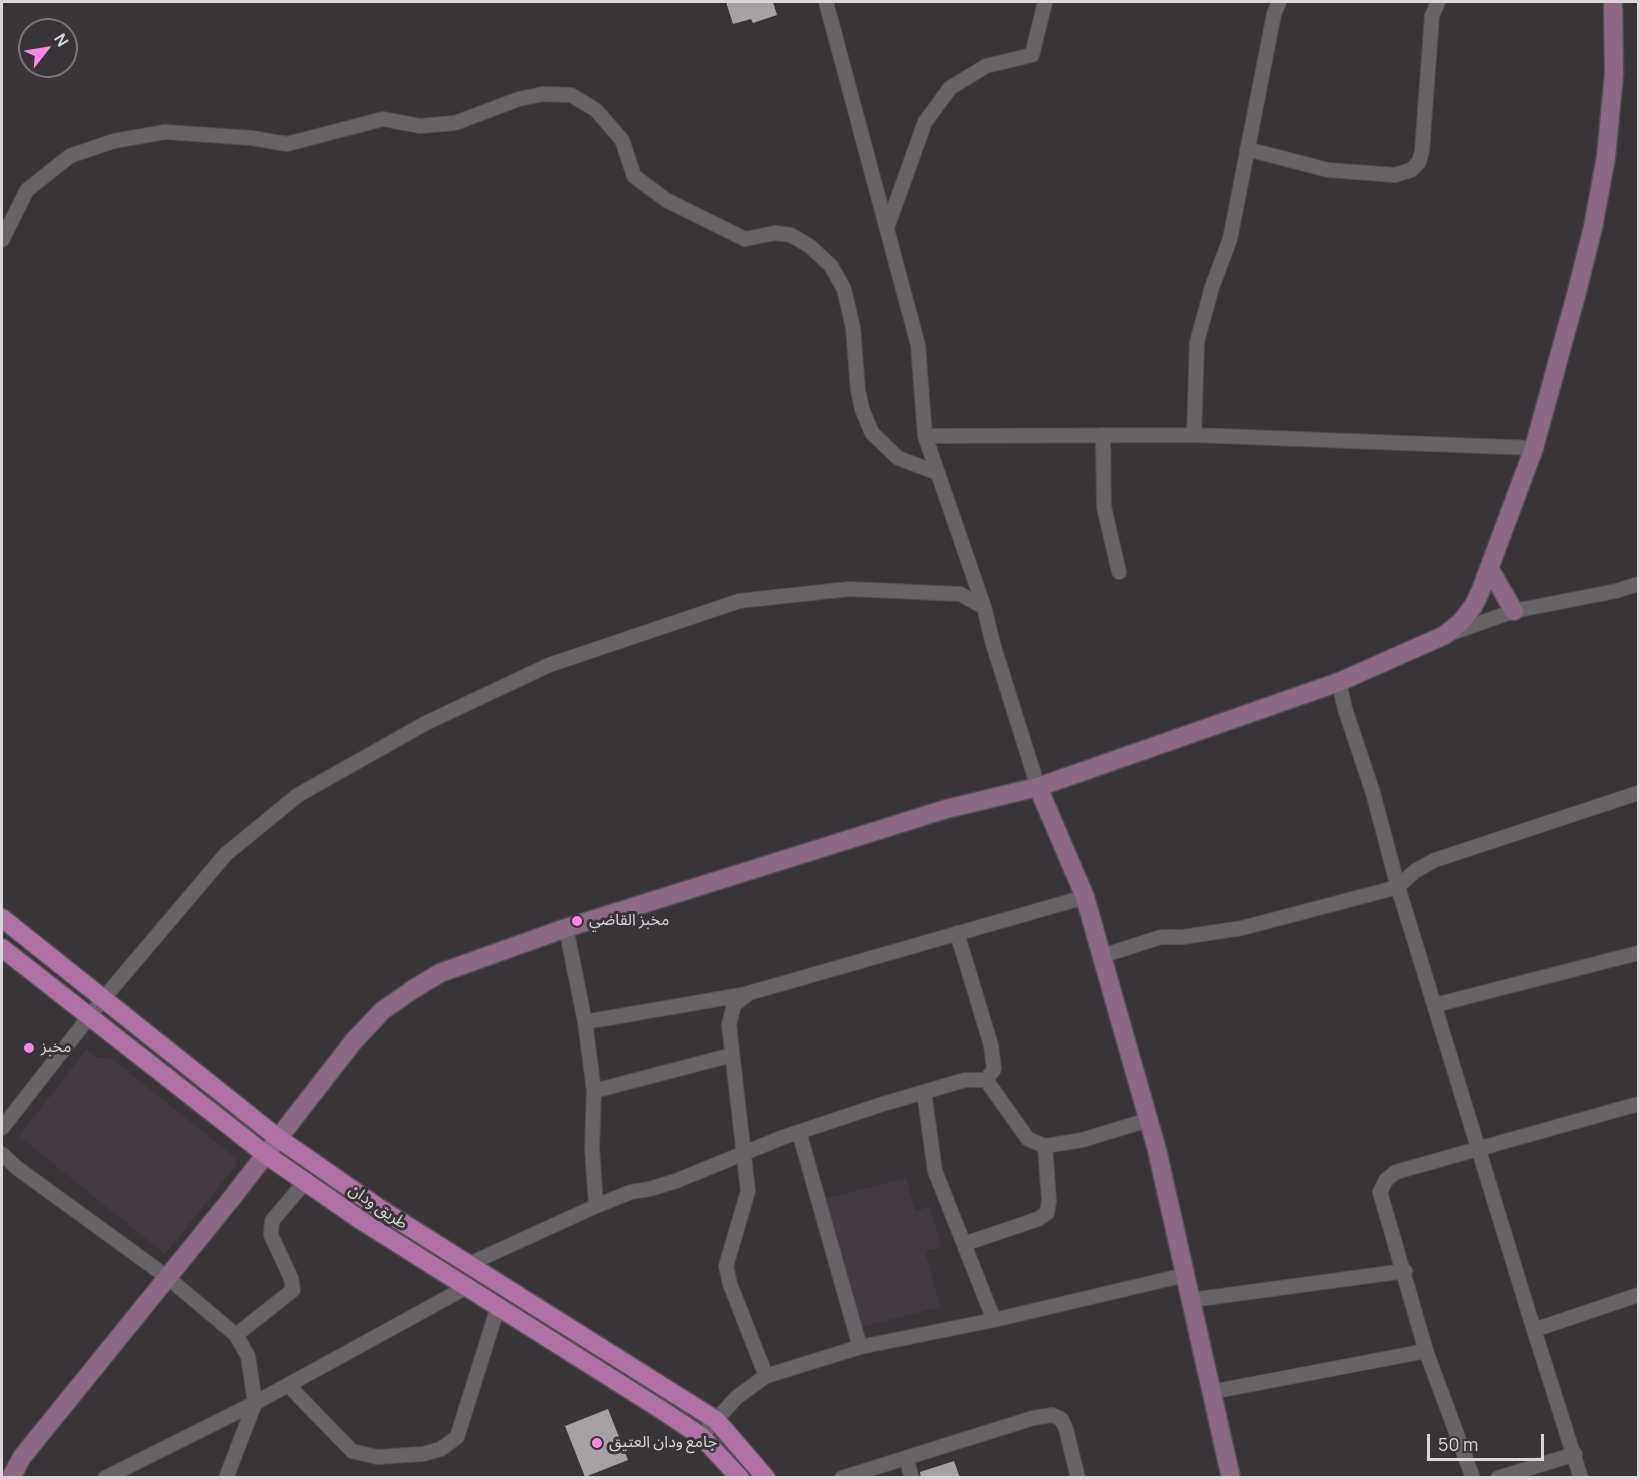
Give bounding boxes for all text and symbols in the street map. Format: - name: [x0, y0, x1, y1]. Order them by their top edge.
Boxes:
- north arrow: [18, 18, 78, 78]
- text: N: [49, 29, 74, 50]
- place label: مخبز القاضي: [589, 911, 669, 931]
- marker: مخبز القاضي: [570, 914, 584, 928]
- place label: مخبز: [41, 1038, 71, 1058]
- marker: مخبز: [22, 1041, 36, 1055]
- street label: طريق ودان: [345, 1180, 411, 1234]
- scale bar: [1430, 1422, 1547, 1460]
- text: 50 m: [1438, 1432, 1478, 1456]
- place label: جامع ودان العتيق: [609, 1433, 717, 1453]
- marker: جامع ودان العتيق: [590, 1436, 604, 1450]

